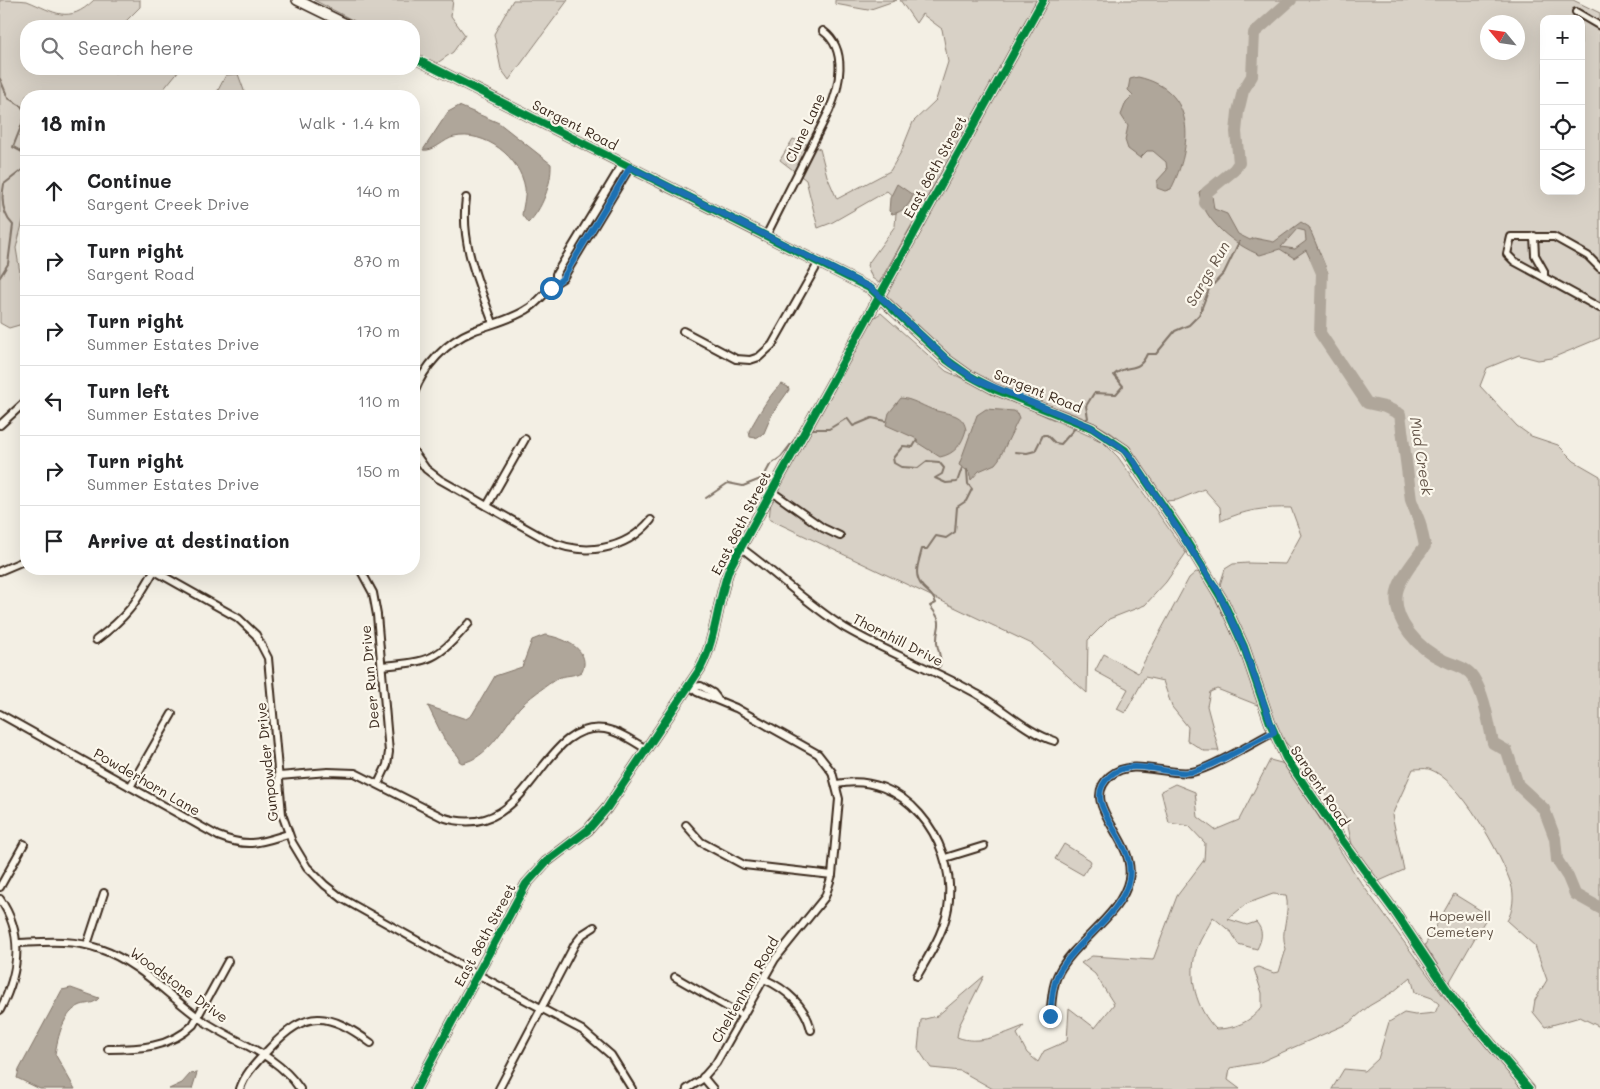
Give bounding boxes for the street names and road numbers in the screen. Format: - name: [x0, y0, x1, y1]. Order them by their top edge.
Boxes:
- street label: Clune Lane: [780, 90, 829, 166]
- street label: Sargent Road: [529, 95, 621, 154]
- street label: East 86th Street: [899, 112, 971, 221]
- street label: Sargent Road: [991, 364, 1085, 417]
- street label: East 86th Street: [706, 468, 775, 578]
- street label: Thornhill Drive: [850, 609, 947, 671]
- street label: Deer Run Drive: [355, 624, 384, 730]
- street label: Gunpowder Drive: [251, 702, 282, 823]
- street label: Sargent Road: [1286, 742, 1355, 830]
- street label: Powderhorn Lane: [90, 743, 204, 820]
- street label: East 86th Street: [449, 880, 520, 990]
- street label: Cheltenham Road: [706, 933, 783, 1046]
- street label: Woodstone Drive: [126, 943, 232, 1027]

